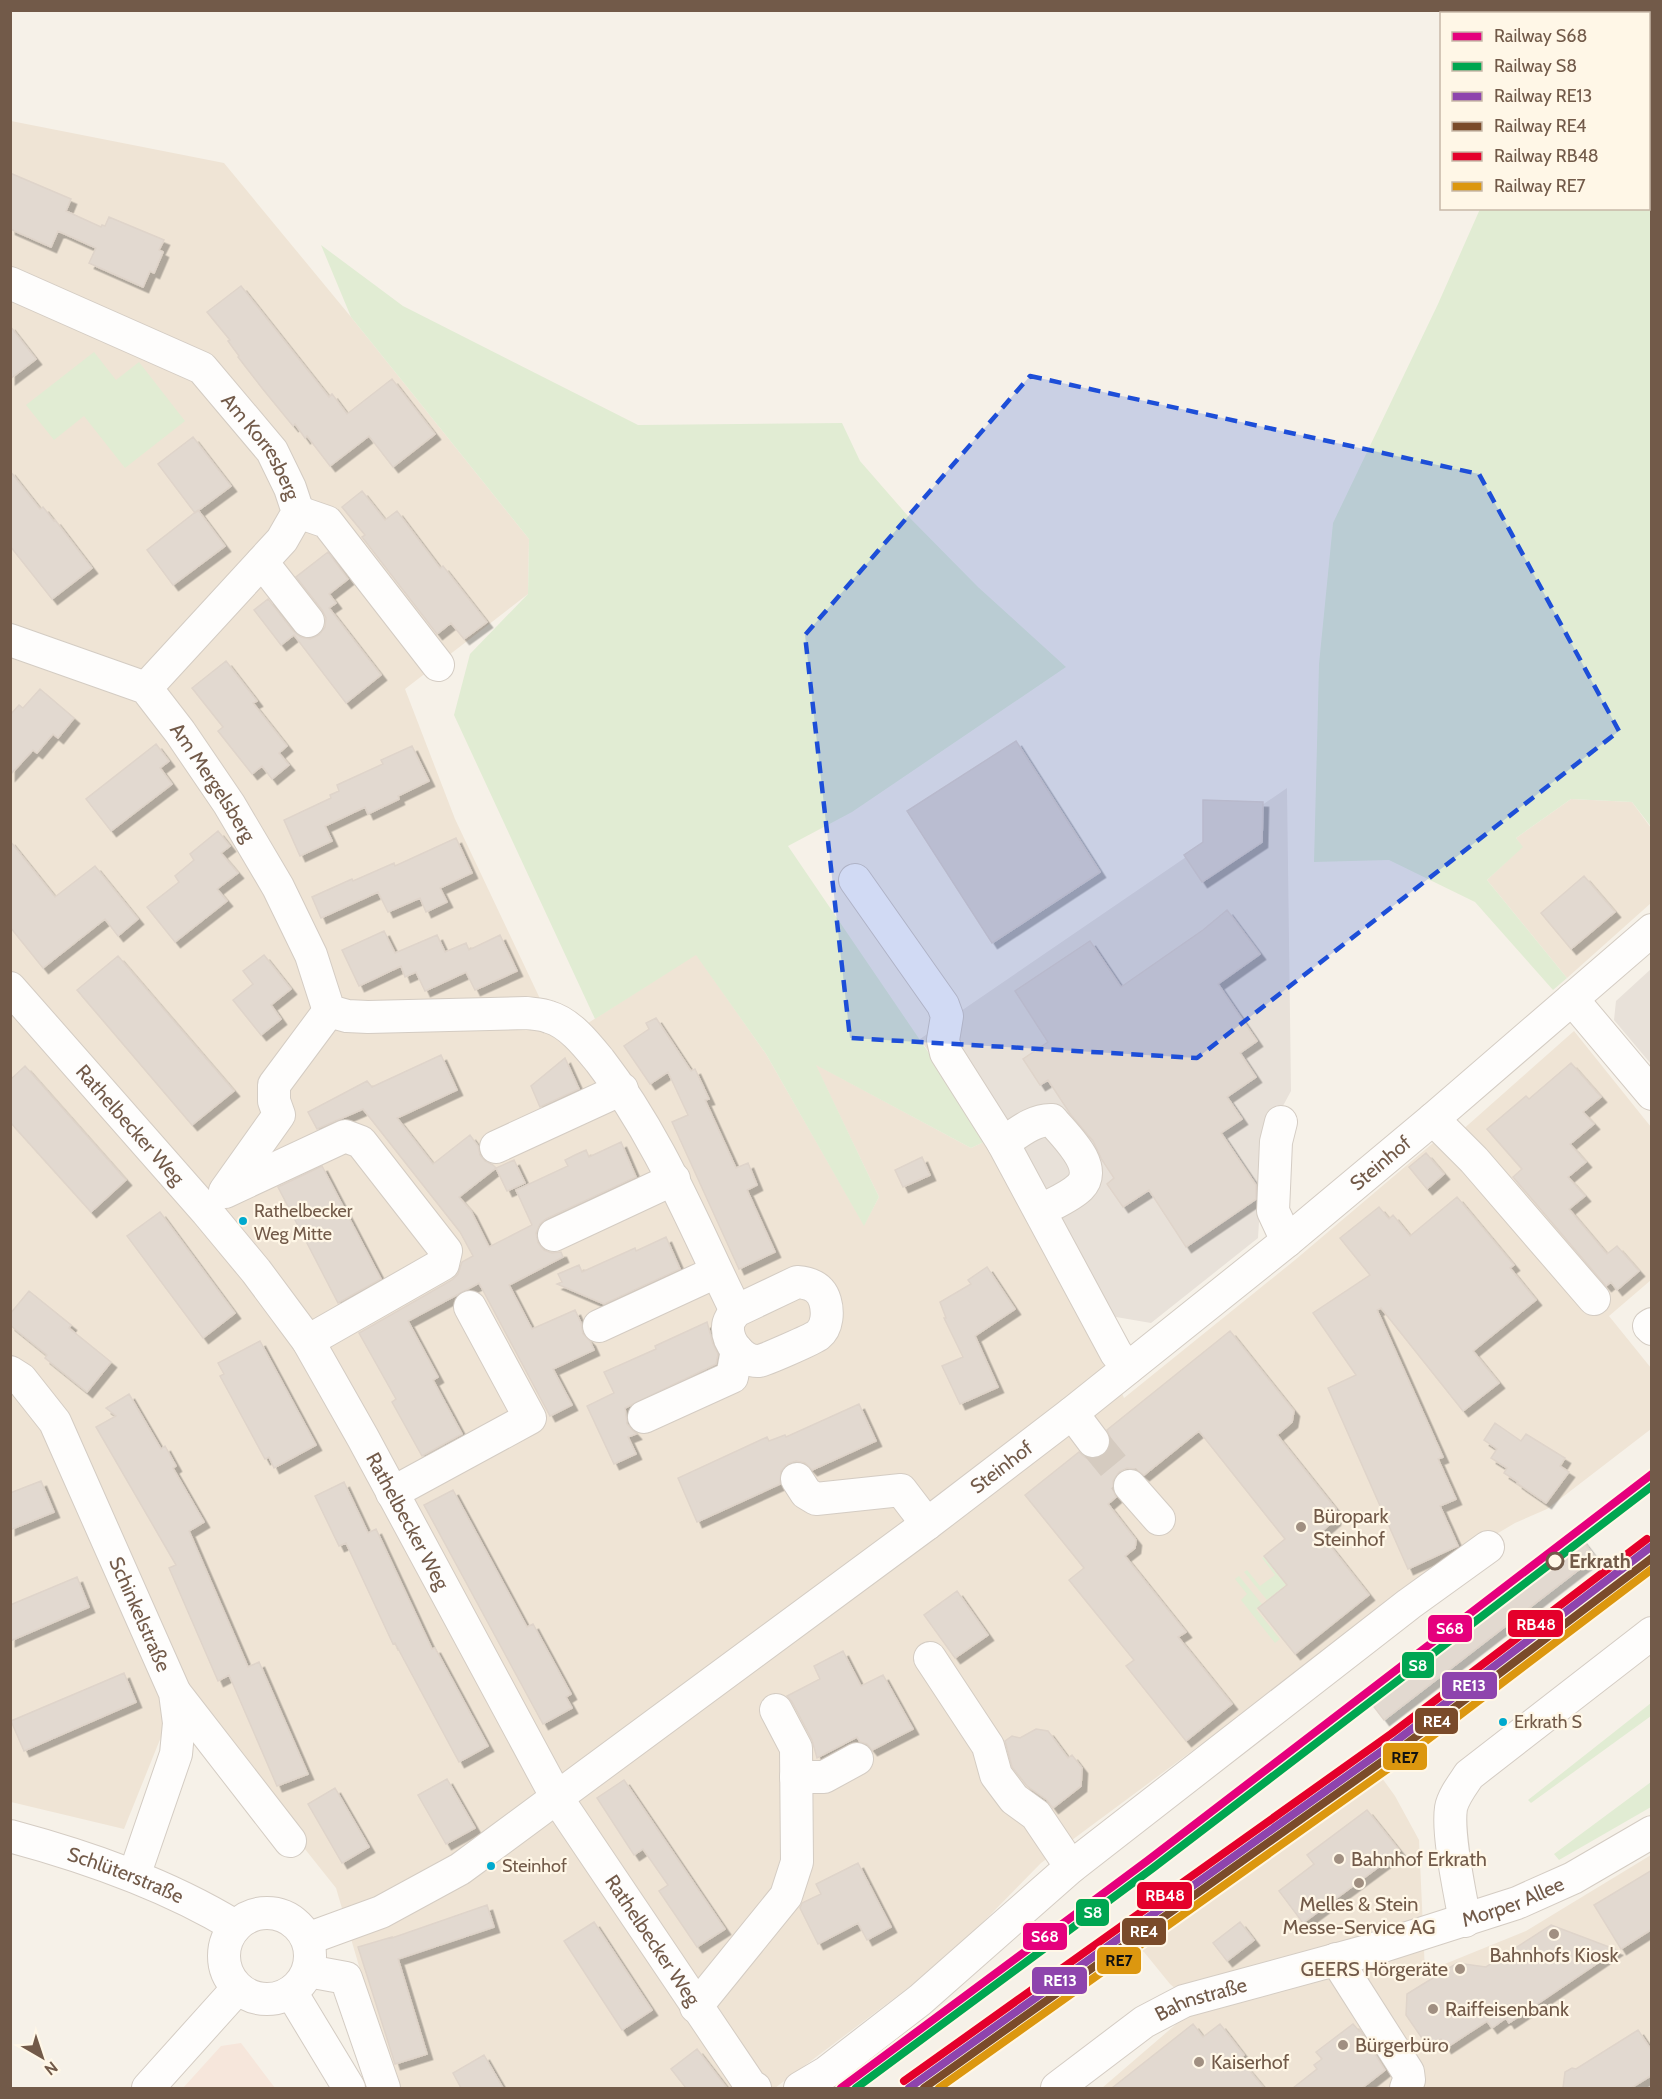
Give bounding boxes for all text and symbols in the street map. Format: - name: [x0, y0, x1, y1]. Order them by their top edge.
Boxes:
- legend: [1440, 12, 1650, 210]
- text: Railway S68: [1494, 25, 1587, 47]
- text: Railway S8: [1494, 55, 1577, 77]
- text: Railway RE13: [1494, 85, 1592, 107]
- text: Railway RE4: [1494, 115, 1586, 137]
- text: Railway RB48: [1494, 145, 1599, 167]
- text: Railway RE7: [1494, 175, 1586, 197]
- street label: Am Korresberg: [217, 388, 305, 504]
- street label: Am Mergelsberg: [165, 718, 261, 847]
- street label: Rathelbecker Weg: [71, 1060, 190, 1191]
- street label: Steinhof: [1345, 1130, 1416, 1195]
- place label: Rathelbecker Weg Mitte: [254, 1200, 353, 1245]
- marker: Rathelbecker Weg Mitte: [237, 1215, 249, 1227]
- street label: Steinhof: [965, 1435, 1038, 1499]
- street label: Rathelbecker Weg: [361, 1448, 455, 1595]
- place label: Büropark Steinhof: [1313, 1504, 1388, 1551]
- marker: Büropark Steinhof: [1294, 1520, 1308, 1534]
- place label: Erkrath: [1569, 1549, 1631, 1573]
- marker: Erkrath: [1546, 1552, 1564, 1570]
- street label: Schinkelstraße: [104, 1553, 176, 1675]
- line badge: RB48: [1507, 1609, 1564, 1638]
- line badge: S68: [1427, 1614, 1473, 1643]
- text: RB48: [1516, 1615, 1556, 1634]
- text: S68: [1436, 1619, 1464, 1638]
- line badge: S8: [1401, 1651, 1435, 1679]
- text: S8: [1409, 1656, 1427, 1675]
- line badge: RE13: [1441, 1671, 1498, 1700]
- text: RE13: [1452, 1676, 1486, 1695]
- line badge: RE4: [1414, 1707, 1459, 1735]
- place label: Erkrath S: [1514, 1711, 1582, 1733]
- text: RE4: [1423, 1712, 1451, 1731]
- marker: Erkrath S: [1497, 1716, 1509, 1728]
- line badge: RE7: [1382, 1742, 1428, 1771]
- text: RE7: [1391, 1748, 1419, 1767]
- street label: Schlüterstraße: [65, 1842, 188, 1908]
- place label: Bahnhof Erkrath: [1351, 1847, 1487, 1871]
- marker: Bahnhof Erkrath: [1332, 1852, 1346, 1866]
- place label: Steinhof: [502, 1855, 567, 1877]
- marker: Steinhof: [485, 1860, 497, 1872]
- street label: Rathelbecker Weg: [600, 1870, 706, 2011]
- street label: Morper Allee: [1459, 1872, 1568, 1932]
- marker: Melles & Stein Messe-Service AG: [1352, 1876, 1366, 1890]
- line badge: RB48: [1136, 1881, 1193, 1910]
- text: RB48: [1145, 1886, 1185, 1905]
- place label: Melles & Stein Messe-Service AG: [1283, 1892, 1435, 1939]
- line badge: S8: [1075, 1898, 1110, 1927]
- text: S8: [1084, 1903, 1102, 1922]
- line badge: RE4: [1121, 1917, 1167, 1946]
- line badge: S68: [1022, 1922, 1068, 1951]
- text: RE4: [1130, 1922, 1158, 1941]
- text: S68: [1031, 1927, 1059, 1946]
- marker: Bahnhofs Kiosk: [1547, 1927, 1561, 1941]
- place label: Bahnhofs Kiosk: [1490, 1943, 1619, 1967]
- line badge: RE7: [1096, 1946, 1142, 1975]
- text: RE7: [1105, 1951, 1133, 1970]
- place label: GEERS Hörgeräte: [1300, 1957, 1448, 1981]
- marker: GEERS Hörgeräte: [1453, 1962, 1467, 1976]
- line badge: RE13: [1031, 1966, 1088, 1995]
- text: RE13: [1043, 1971, 1077, 1990]
- street label: Bahnstraße: [1151, 1972, 1250, 2026]
- place label: Raiffeisenbank: [1445, 1997, 1569, 2021]
- marker: Raiffeisenbank: [1426, 2002, 1440, 2016]
- north arrow: [12, 2027, 72, 2087]
- place label: Bürgerbüro: [1355, 2033, 1449, 2057]
- marker: Bürgerbüro: [1336, 2038, 1350, 2052]
- place label: Kaiserhof: [1211, 2050, 1290, 2074]
- marker: Kaiserhof: [1192, 2055, 1206, 2069]
- text: N: [41, 2057, 61, 2079]

